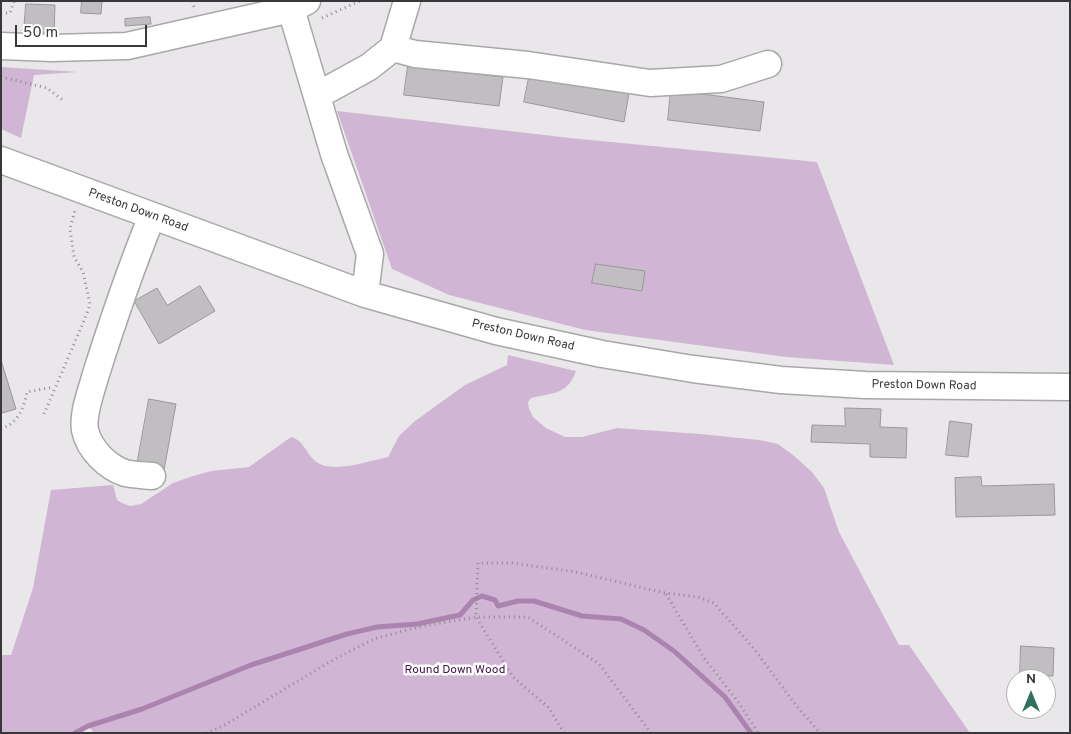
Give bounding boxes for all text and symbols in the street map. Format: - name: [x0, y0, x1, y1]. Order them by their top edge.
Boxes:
- scale bar: [18, 15, 150, 47]
- text: 50 m: [23, 24, 58, 43]
- street label: Preston Down Road: [86, 186, 190, 236]
- street label: Preston Down Road: [470, 317, 576, 355]
- street label: Preston Down Road: [871, 378, 977, 394]
- park label: Round Down Wood: [405, 664, 505, 678]
- north arrow: [1006, 669, 1056, 719]
- text: N: [1026, 671, 1036, 688]

